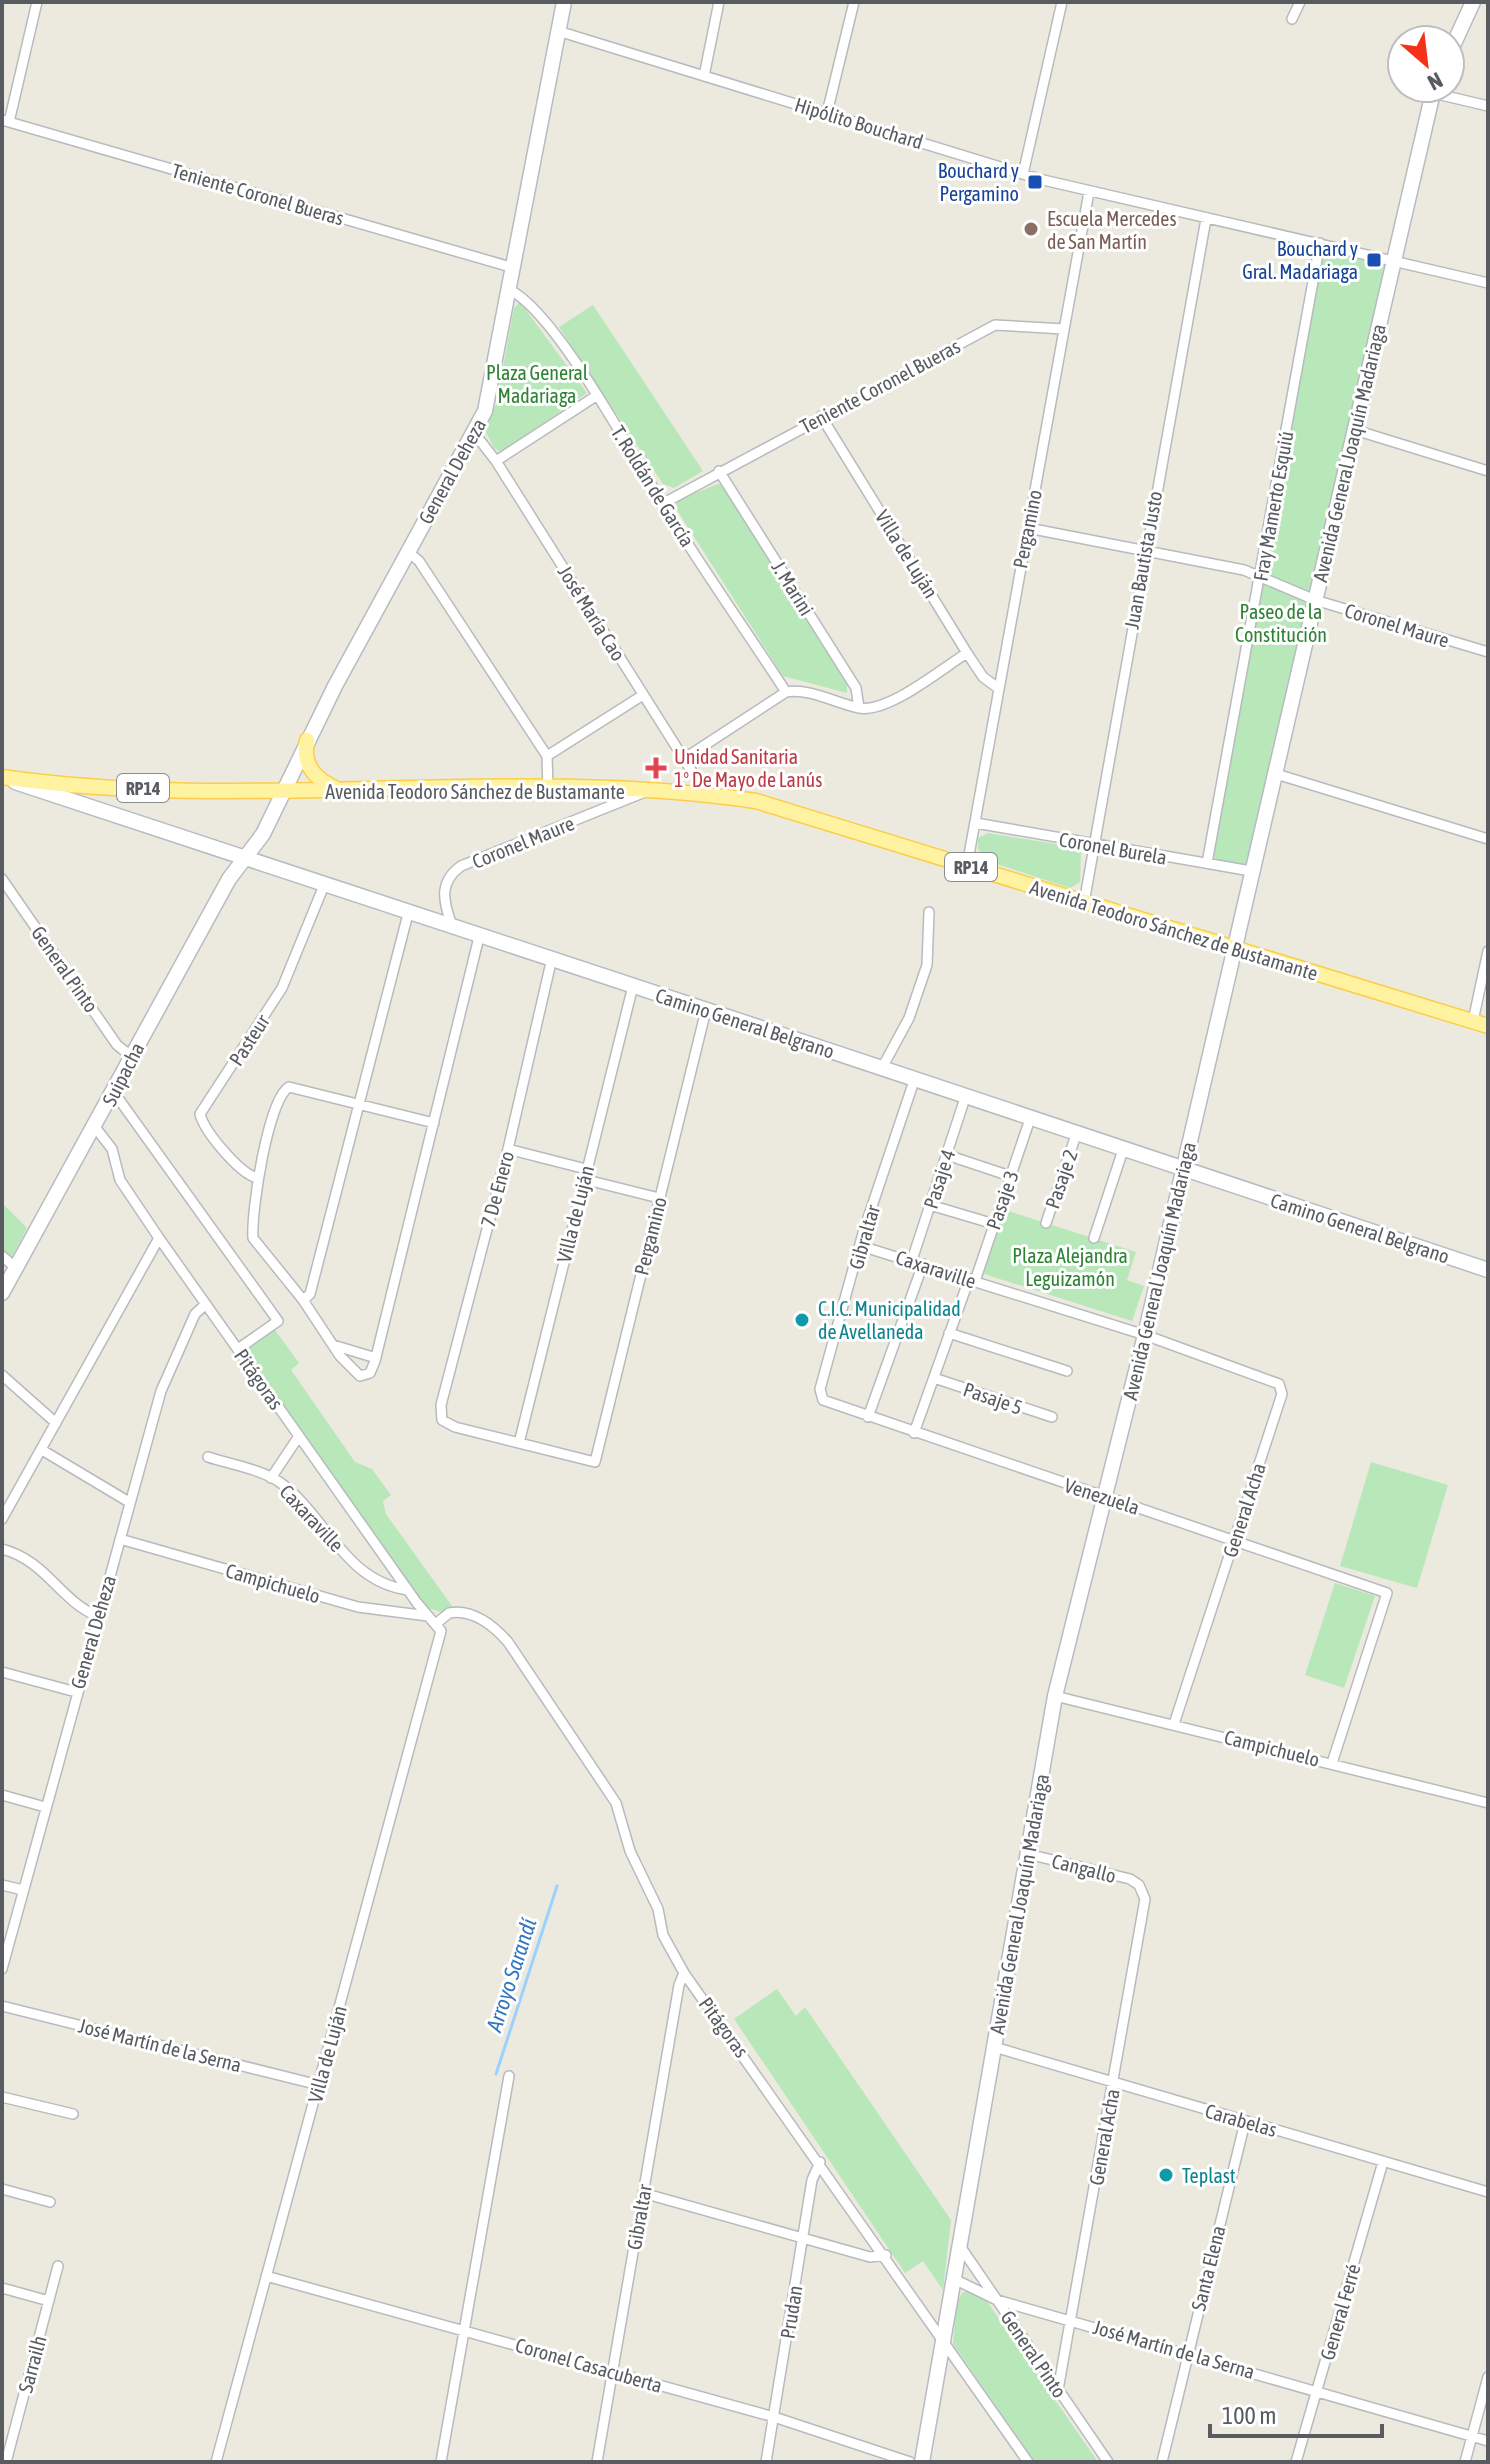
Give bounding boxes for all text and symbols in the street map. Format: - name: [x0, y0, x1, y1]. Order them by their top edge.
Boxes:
- north arrow: [1386, 24, 1466, 104]
- text: N: [1424, 67, 1447, 96]
- street label: Hipólito Bouchard: [792, 93, 926, 153]
- street label: Teniente Coronel Bueras: [169, 158, 347, 230]
- place label: Bouchard y Pergamino: [938, 159, 1019, 205]
- marker: Bouchard y Pergamino: [1026, 173, 1044, 191]
- place label: Escuela Mercedes de San Martín: [1047, 207, 1176, 253]
- marker: Escuela Mercedes de San Martín: [1022, 220, 1040, 238]
- place label: Bouchard y Gral. Madariaga: [1242, 237, 1358, 283]
- marker: Bouchard y Gral. Madariaga: [1365, 251, 1383, 269]
- street label: Avenida General Joaquín Madariaga: [1308, 322, 1390, 584]
- street label: Teniente Coronel Bueras: [796, 334, 964, 438]
- park label: Plaza General Madariaga: [486, 361, 589, 407]
- street label: General Deheza: [414, 414, 490, 528]
- street label: T. Roldán de García: [607, 421, 699, 551]
- street label: Fray Mamerto Esquiú: [1248, 429, 1298, 583]
- street label: Pergamino: [1008, 488, 1046, 570]
- street label: Juan Bautista Justo: [1120, 489, 1166, 631]
- street label: Villa de Luján: [871, 506, 943, 602]
- street label: J. Marini: [767, 557, 819, 619]
- street label: José María Cao: [554, 561, 630, 665]
- street label: Coronel Maure: [1342, 598, 1452, 652]
- park label: Paseo de la Constitución: [1235, 600, 1327, 646]
- place label: Unidad Sanitaria 1° De Mayo de Lanús: [674, 745, 822, 791]
- marker: Unidad Sanitaria 1° De Mayo de Lanús: [645, 757, 667, 779]
- road number: RP14: [117, 774, 169, 802]
- street label: Avenida Teodoro Sánchez de Bustamante: [325, 780, 625, 803]
- street label: Coronel Maure: [469, 811, 577, 873]
- street label: Coronel Burela: [1057, 827, 1169, 869]
- road number: RP14: [945, 853, 997, 881]
- street label: Avenida Teodoro Sánchez de Bustamante: [1027, 875, 1321, 985]
- street label: General Pinto: [27, 921, 103, 1017]
- street label: Camino General Belgrano: [653, 983, 837, 1063]
- street label: Pasteur: [224, 1009, 274, 1070]
- street label: Suipacha: [97, 1039, 149, 1109]
- street label: Avenida General Joaquín Madariaga: [1118, 1140, 1200, 1402]
- street label: Pasaje 4: [919, 1146, 959, 1212]
- street label: Pasaje 2: [1040, 1146, 1082, 1212]
- street label: 7 De Enero: [476, 1148, 518, 1230]
- street label: Villa de Luján: [552, 1163, 598, 1265]
- street label: Pasaje 3: [981, 1167, 1023, 1233]
- street label: Camino General Belgrano: [1268, 1188, 1452, 1268]
- street label: Pergamino: [629, 1195, 671, 1277]
- street label: Gibraltar: [844, 1201, 884, 1272]
- park label: Plaza Alejandra Leguizamón: [1012, 1244, 1128, 1290]
- street label: Caxaraville: [893, 1245, 979, 1293]
- place label: C.I.C. Municipalidad de Avellaneda: [818, 1297, 961, 1343]
- marker: C.I.C. Municipalidad de Avellaneda: [793, 1311, 811, 1329]
- street label: Pitágoras: [230, 1344, 288, 1414]
- street label: Pasaje 5: [960, 1377, 1026, 1419]
- street label: General Acha: [1218, 1460, 1270, 1560]
- street label: Venezuela: [1062, 1473, 1142, 1519]
- street label: Caxaraville: [275, 1480, 349, 1556]
- street label: Campichuelo: [223, 1559, 323, 1607]
- street label: General Deheza: [66, 1573, 120, 1691]
- street label: Campichuelo: [1222, 1725, 1322, 1771]
- street label: Avenida General Joaquín Madariaga: [985, 1772, 1053, 2036]
- street label: Cangallo: [1050, 1849, 1118, 1887]
- water label: Arroyo Sarandí: [480, 1914, 542, 2036]
- street label: Pitágoras: [695, 1993, 753, 2061]
- street label: Villa de Luján: [303, 2003, 351, 2105]
- street label: José Martín de la Serna: [76, 2014, 244, 2076]
- street label: General Acha: [1084, 2087, 1124, 2187]
- street label: Carabelas: [1203, 2099, 1279, 2141]
- place label: Teplast: [1182, 2164, 1236, 2187]
- marker: Teplast: [1157, 2166, 1175, 2184]
- street label: Gibraltar: [622, 2182, 656, 2251]
- street label: Santa Elena: [1186, 2223, 1230, 2313]
- street label: General Ferré: [1315, 2261, 1365, 2363]
- street label: Prudan: [775, 2284, 807, 2340]
- street label: General Pinto: [997, 2306, 1071, 2402]
- street label: José Martín de la Serna: [1091, 2315, 1257, 2383]
- street label: Sarrailh: [13, 2333, 51, 2395]
- street label: Coronel Casacuberta: [513, 2333, 665, 2397]
- scale bar: [1210, 2388, 1382, 2438]
- text: 100 m: [1222, 2402, 1276, 2429]

